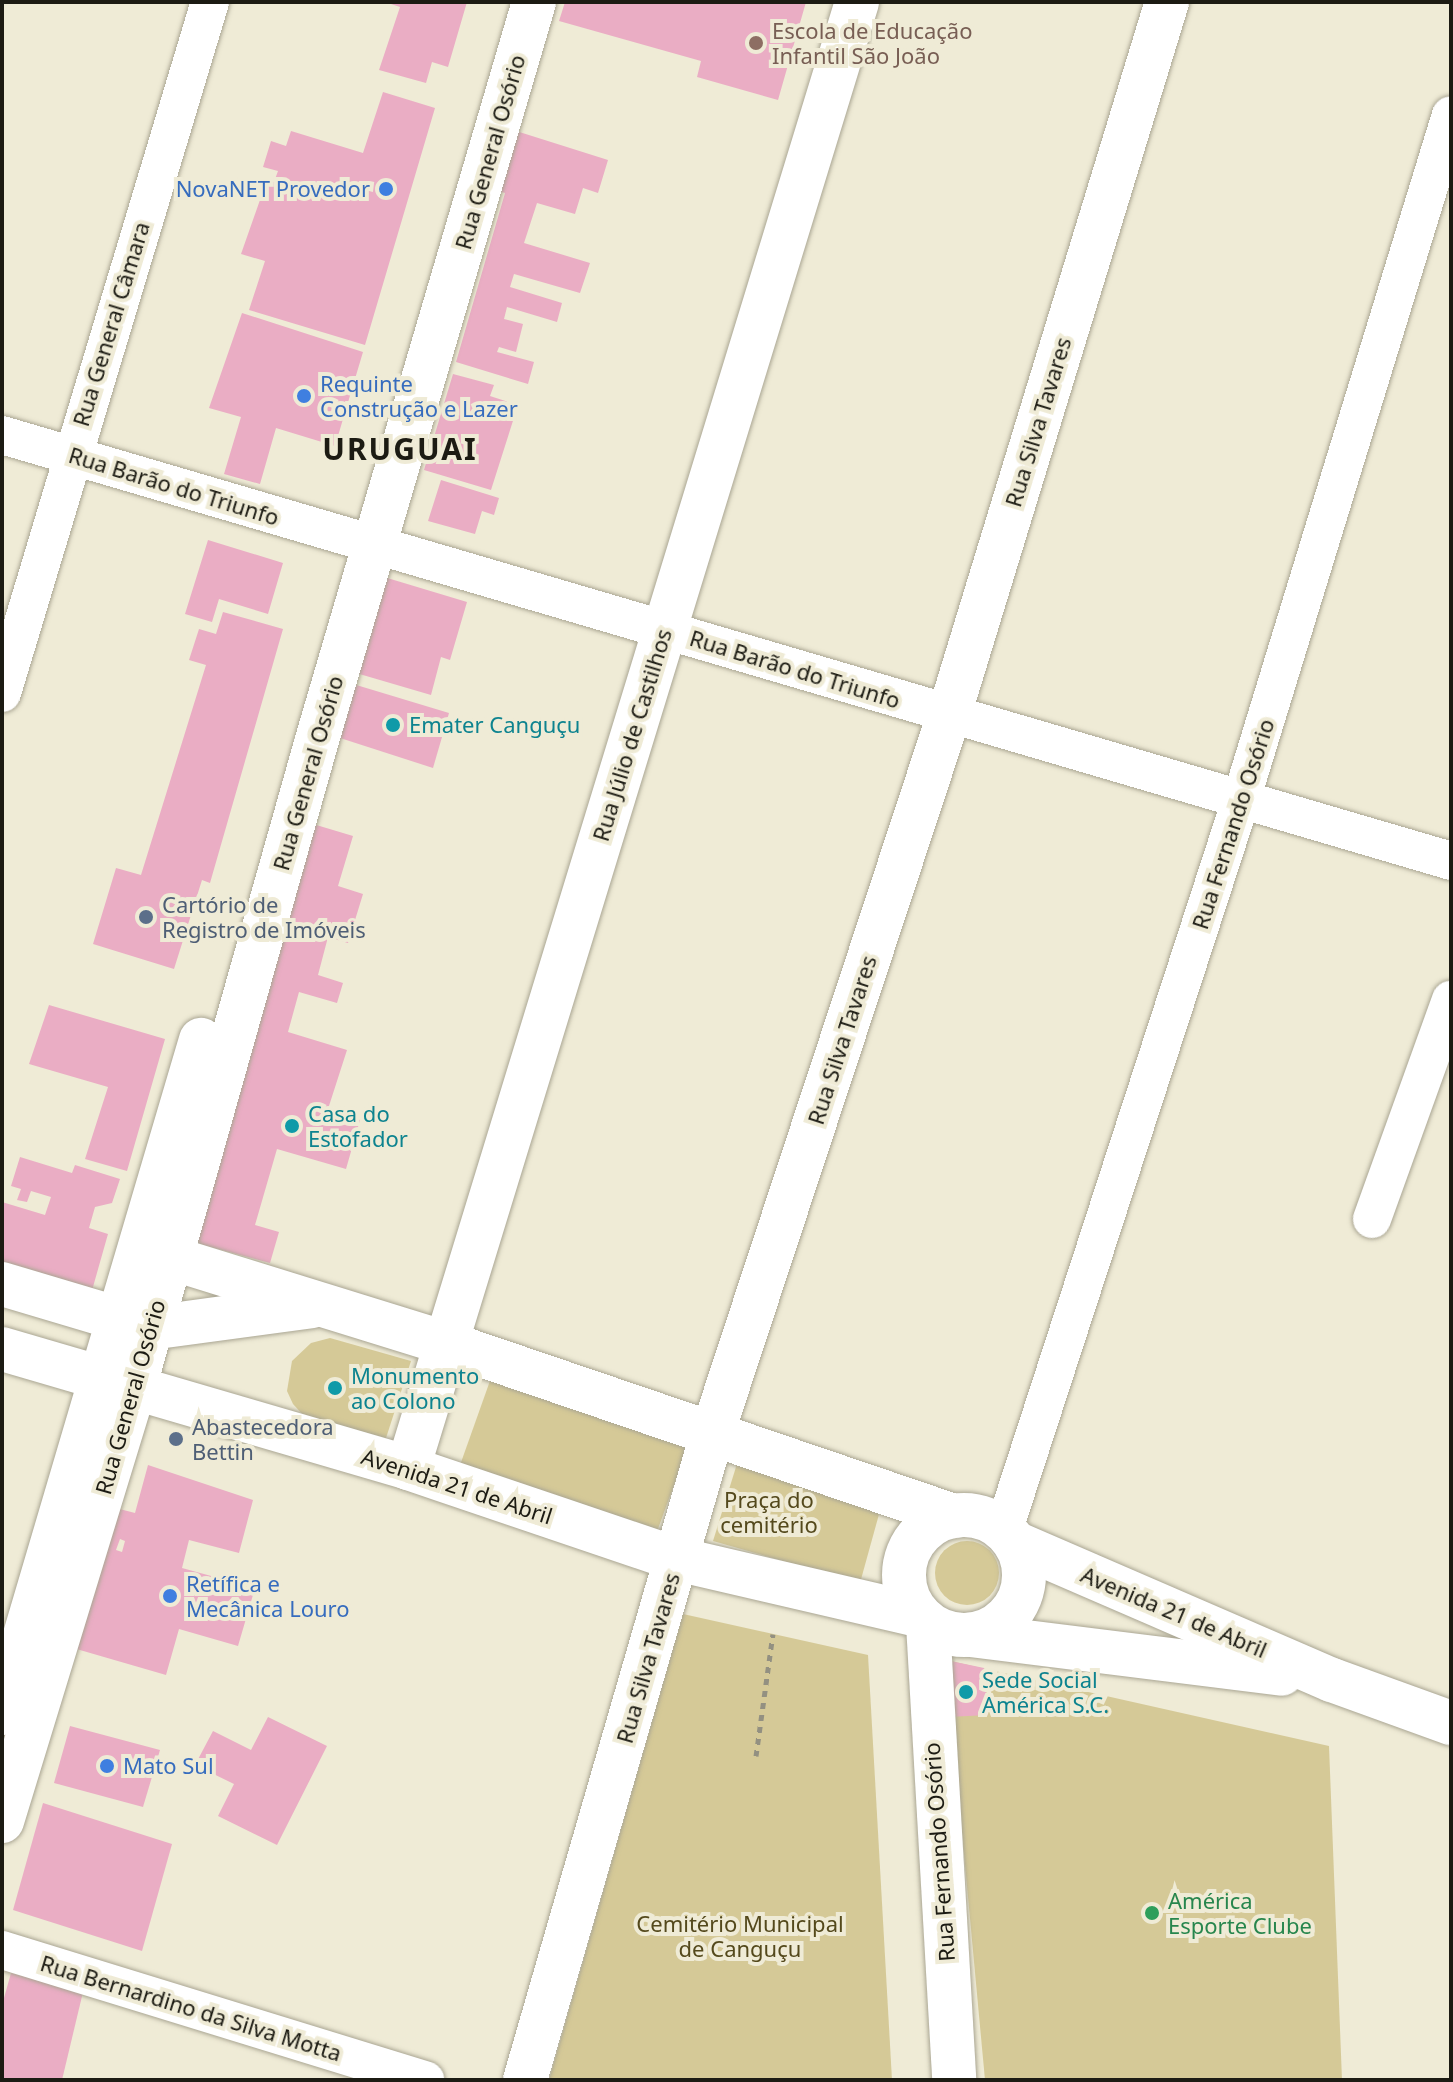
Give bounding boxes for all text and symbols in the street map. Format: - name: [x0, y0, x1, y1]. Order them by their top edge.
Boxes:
- place label: Escola de Educação Infantil São João: [772, 17, 973, 68]
- marker: Escola de Educação Infantil São João: [747, 34, 765, 52]
- street label: Rua General Osório: [450, 52, 530, 252]
- place label: NovaNET Provedor: [176, 176, 370, 202]
- marker: NovaNET Provedor: [377, 180, 395, 198]
- street label: Rua General Câmara: [67, 219, 155, 429]
- street label: Rua Silva Tavares: [1000, 334, 1076, 510]
- place label: Requinte Construção e Lazer: [320, 370, 518, 422]
- marker: Requinte Construção e Lazer: [295, 387, 313, 405]
- district label: URUGUAI: [322, 431, 478, 467]
- street label: Rua Barão do Triunfo: [66, 441, 282, 531]
- street label: Rua Barão do Triunfo: [687, 624, 903, 714]
- street label: Rua Júlio de Castilhos: [587, 626, 677, 844]
- street label: Rua General Osório: [268, 673, 348, 873]
- place label: Emater Canguçu: [409, 712, 580, 738]
- marker: Emater Canguçu: [384, 716, 402, 734]
- street label: Rua Fernando Osório: [1187, 716, 1279, 932]
- place label: Cartório de Registro de Imóveis: [162, 891, 366, 942]
- marker: Cartório de Registro de Imóveis: [137, 908, 155, 926]
- street label: Rua Silva Tavares: [802, 952, 882, 1128]
- place label: Casa do Estofador: [308, 1100, 408, 1152]
- marker: Casa do Estofador: [283, 1117, 301, 1135]
- street label: Rua General Osório: [90, 1297, 170, 1497]
- place label: Monumento ao Colono: [351, 1362, 479, 1414]
- marker: Monumento ao Colono: [326, 1379, 344, 1397]
- place label: Abastecedora Bettin: [192, 1413, 334, 1464]
- marker: Abastecedora Bettin: [167, 1430, 185, 1448]
- street label: Avenida 21 de Abril: [358, 1443, 556, 1529]
- park label: Praça do cemitério: [720, 1486, 818, 1538]
- street label: Avenida 21 de Abril: [1077, 1561, 1271, 1663]
- place label: Retífica e Mecânica Louro: [186, 1570, 350, 1622]
- street label: Rua Silva Tavares: [611, 1570, 685, 1746]
- marker: Retífica e Mecânica Louro: [161, 1587, 179, 1605]
- place label: Sede Social América S.C.: [982, 1666, 1109, 1718]
- marker: Sede Social América S.C.: [957, 1683, 975, 1701]
- street label: Rua Fernando Osório: [918, 1742, 960, 1962]
- place label: Mato Sul: [123, 1753, 214, 1779]
- marker: Mato Sul: [98, 1757, 116, 1775]
- place label: América Esporte Clube: [1168, 1887, 1312, 1938]
- marker: América Esporte Clube: [1143, 1904, 1161, 1922]
- park label: Cemitério Municipal de Canguçu: [636, 1910, 844, 1962]
- street label: Rua Bernardino da Silva Motta: [37, 1950, 345, 2066]

